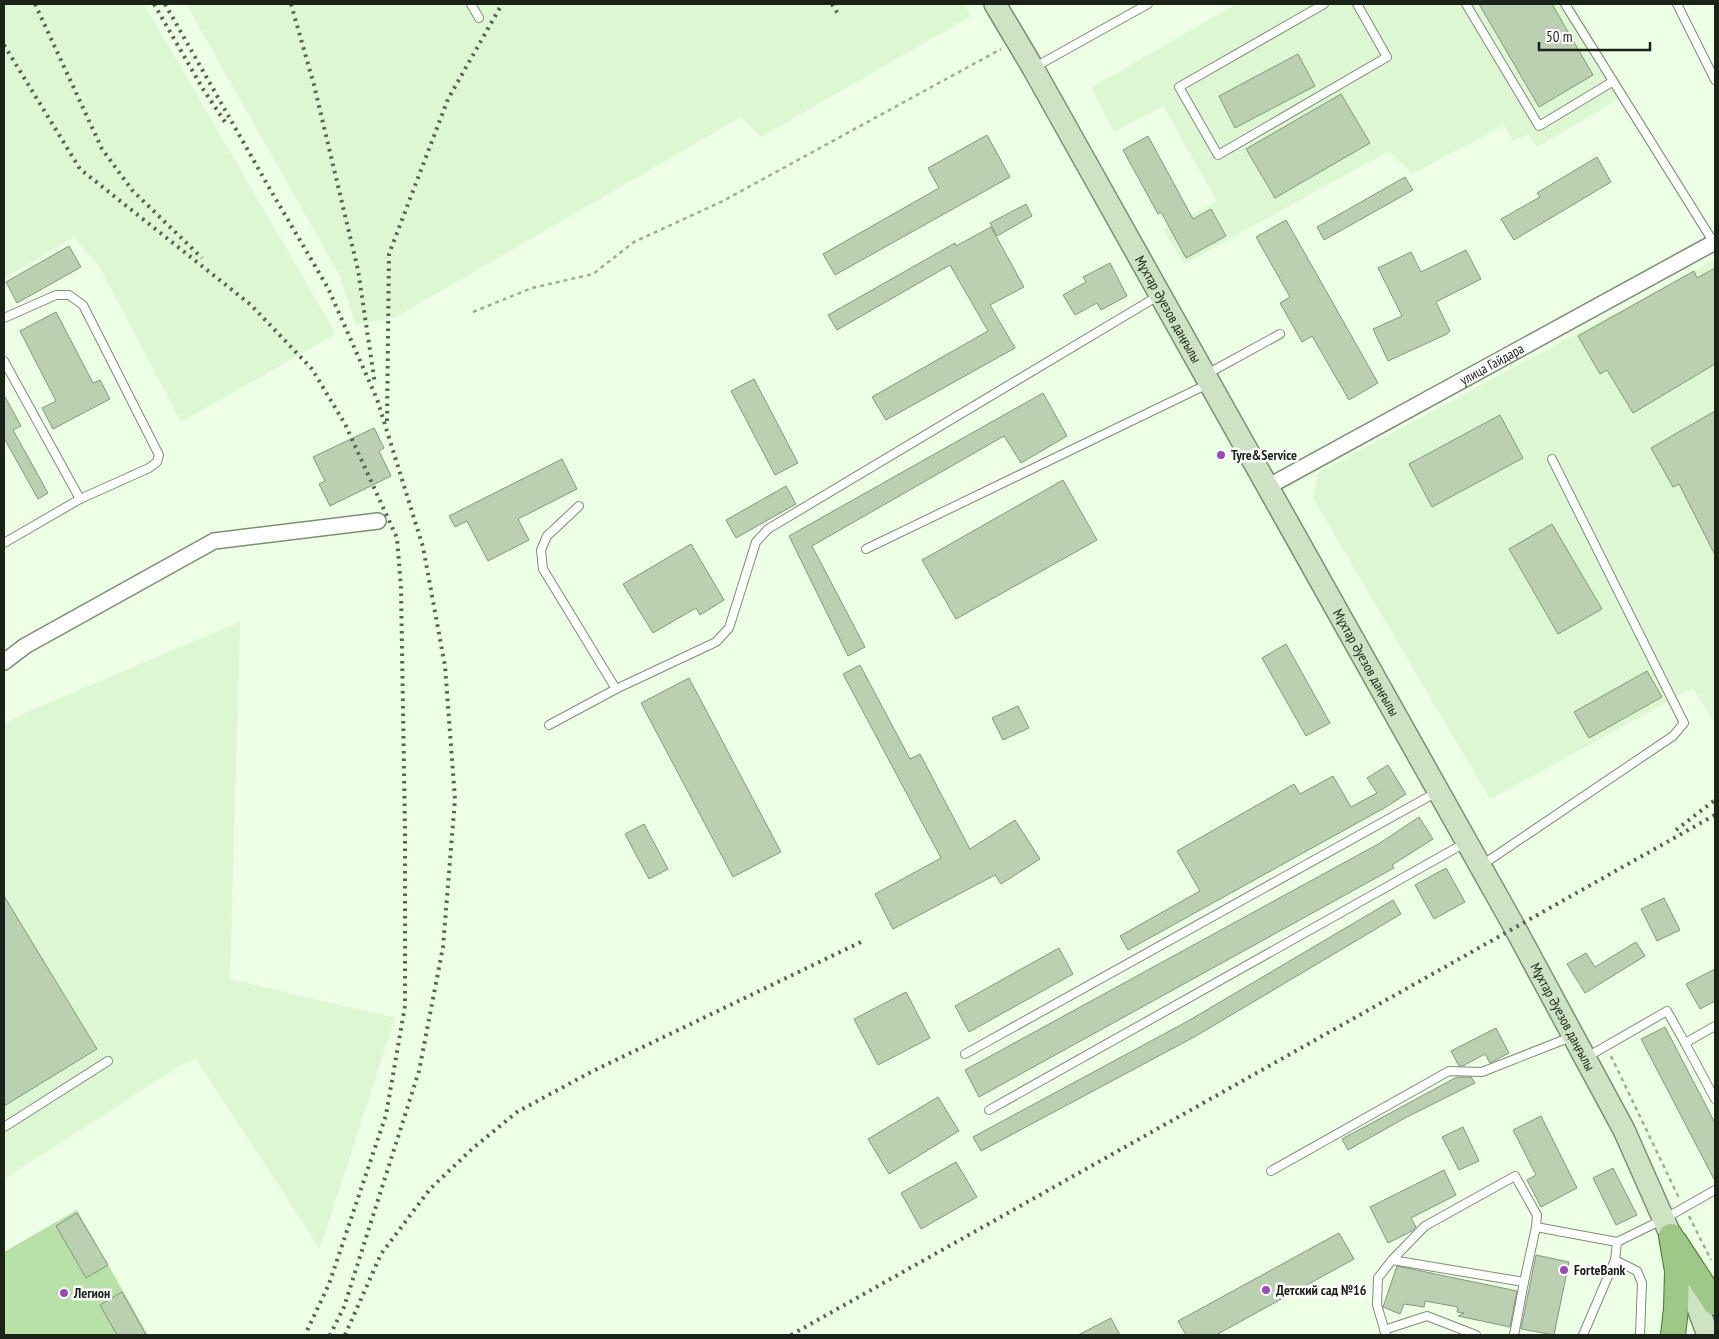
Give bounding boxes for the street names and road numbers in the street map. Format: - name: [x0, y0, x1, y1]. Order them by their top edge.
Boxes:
- street label: Мұхтар Әуезов даңғылы: [1131, 252, 1205, 366]
- street label: улица Гайдара: [1456, 339, 1527, 389]
- street label: Мұхтар Әуезов даңғылы: [1329, 606, 1403, 719]
- street label: Мұхтар Әуезов даңғылы: [1526, 960, 1599, 1074]

